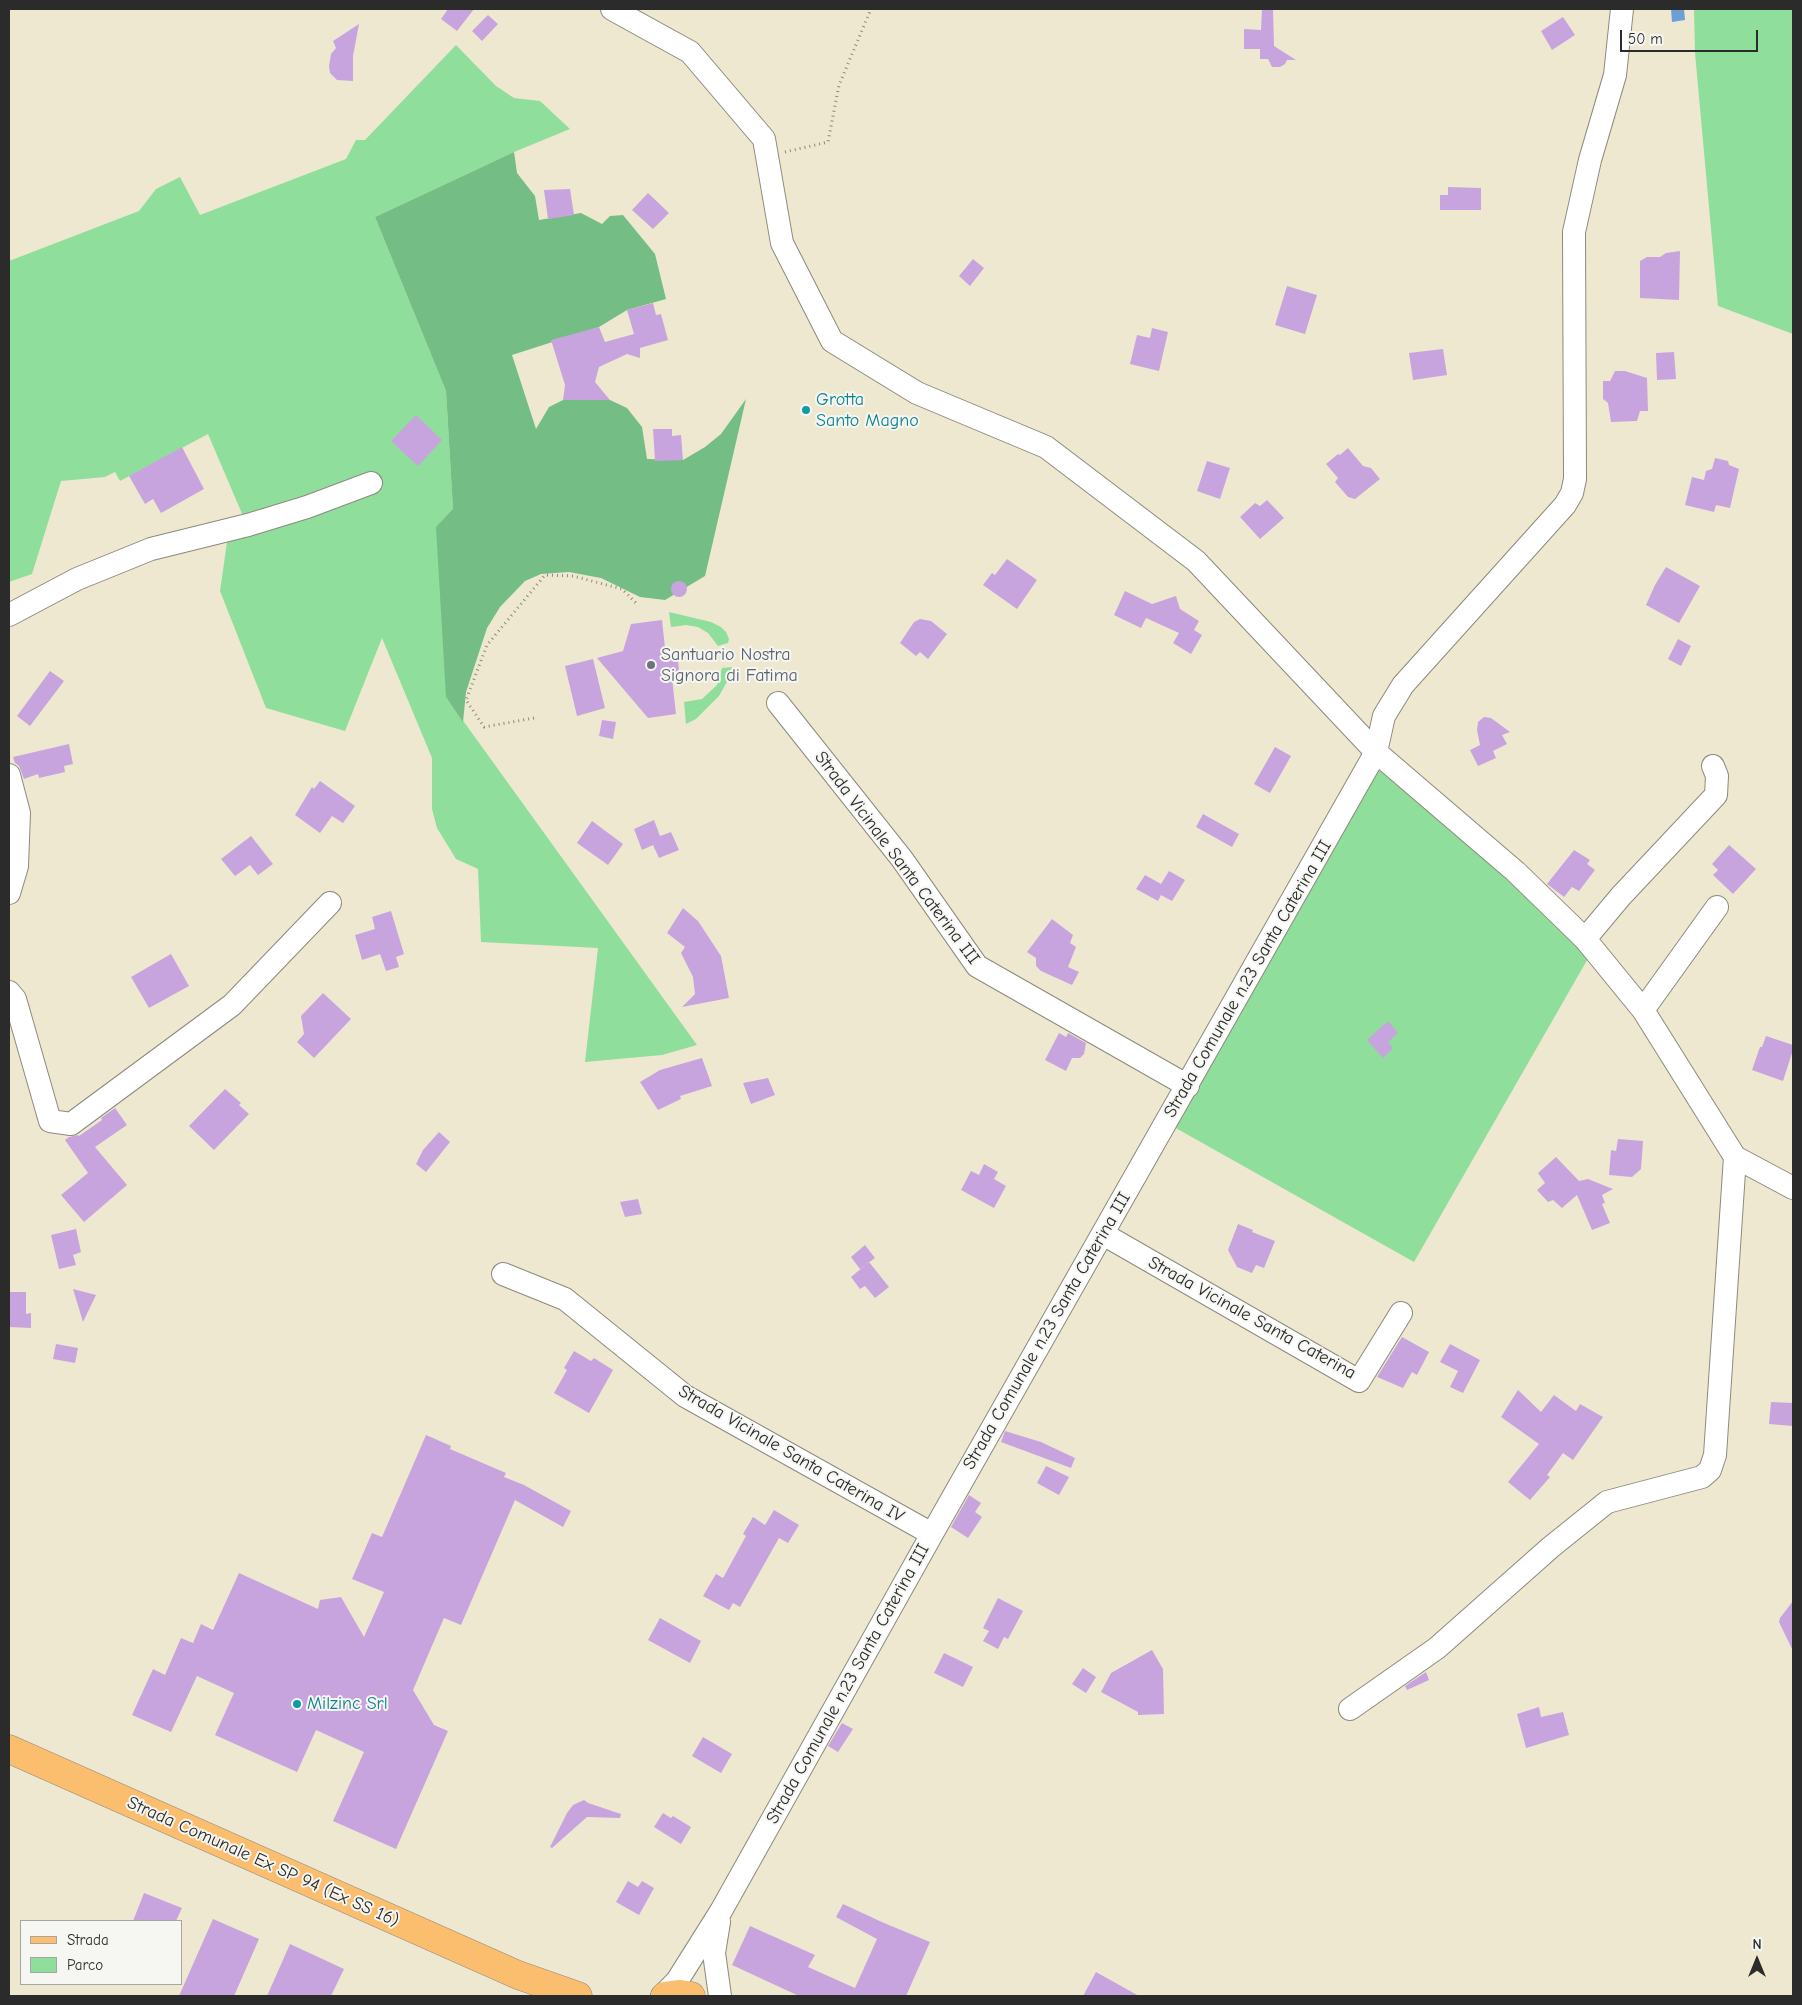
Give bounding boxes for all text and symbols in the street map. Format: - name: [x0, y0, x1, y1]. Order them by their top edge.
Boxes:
- scale bar: [1622, 20, 1760, 52]
- text: 50 m: [1628, 30, 1663, 48]
- place label: Grotta Santo Magno: [816, 389, 919, 432]
- marker: Grotta Santo Magno: [800, 404, 812, 416]
- place label: Santuario Nostra Signora di Fatima: [661, 644, 798, 686]
- marker: Santuario Nostra Signora di Fatima: [645, 659, 657, 671]
- street label: Strada Vicinale Santa Caterina III: [810, 747, 984, 969]
- street label: Strada Comunale n.23 Santa Caterina III: [1159, 836, 1337, 1122]
- street label: Strada Comunale n.23 Santa Caterina III: [958, 1188, 1136, 1474]
- street label: Strada Vicinale Santa Caterina: [1144, 1252, 1360, 1384]
- street label: Strada Vicinale Santa Caterina IV: [674, 1380, 908, 1528]
- street label: Strada Comunale n.23 Santa Caterina III: [762, 1540, 934, 1828]
- place label: Milzinc Srl: [307, 1693, 388, 1715]
- marker: Milzinc Srl: [291, 1698, 303, 1710]
- street label: Strada Comunale Ex SP 94 (Ex SS 16): [124, 1792, 402, 1932]
- legend: [20, 1920, 182, 1985]
- text: Strada: [67, 1931, 109, 1949]
- north arrow: [1732, 1935, 1782, 1985]
- text: N: [1752, 1936, 1762, 1953]
- text: Parco: [67, 1956, 103, 1974]

